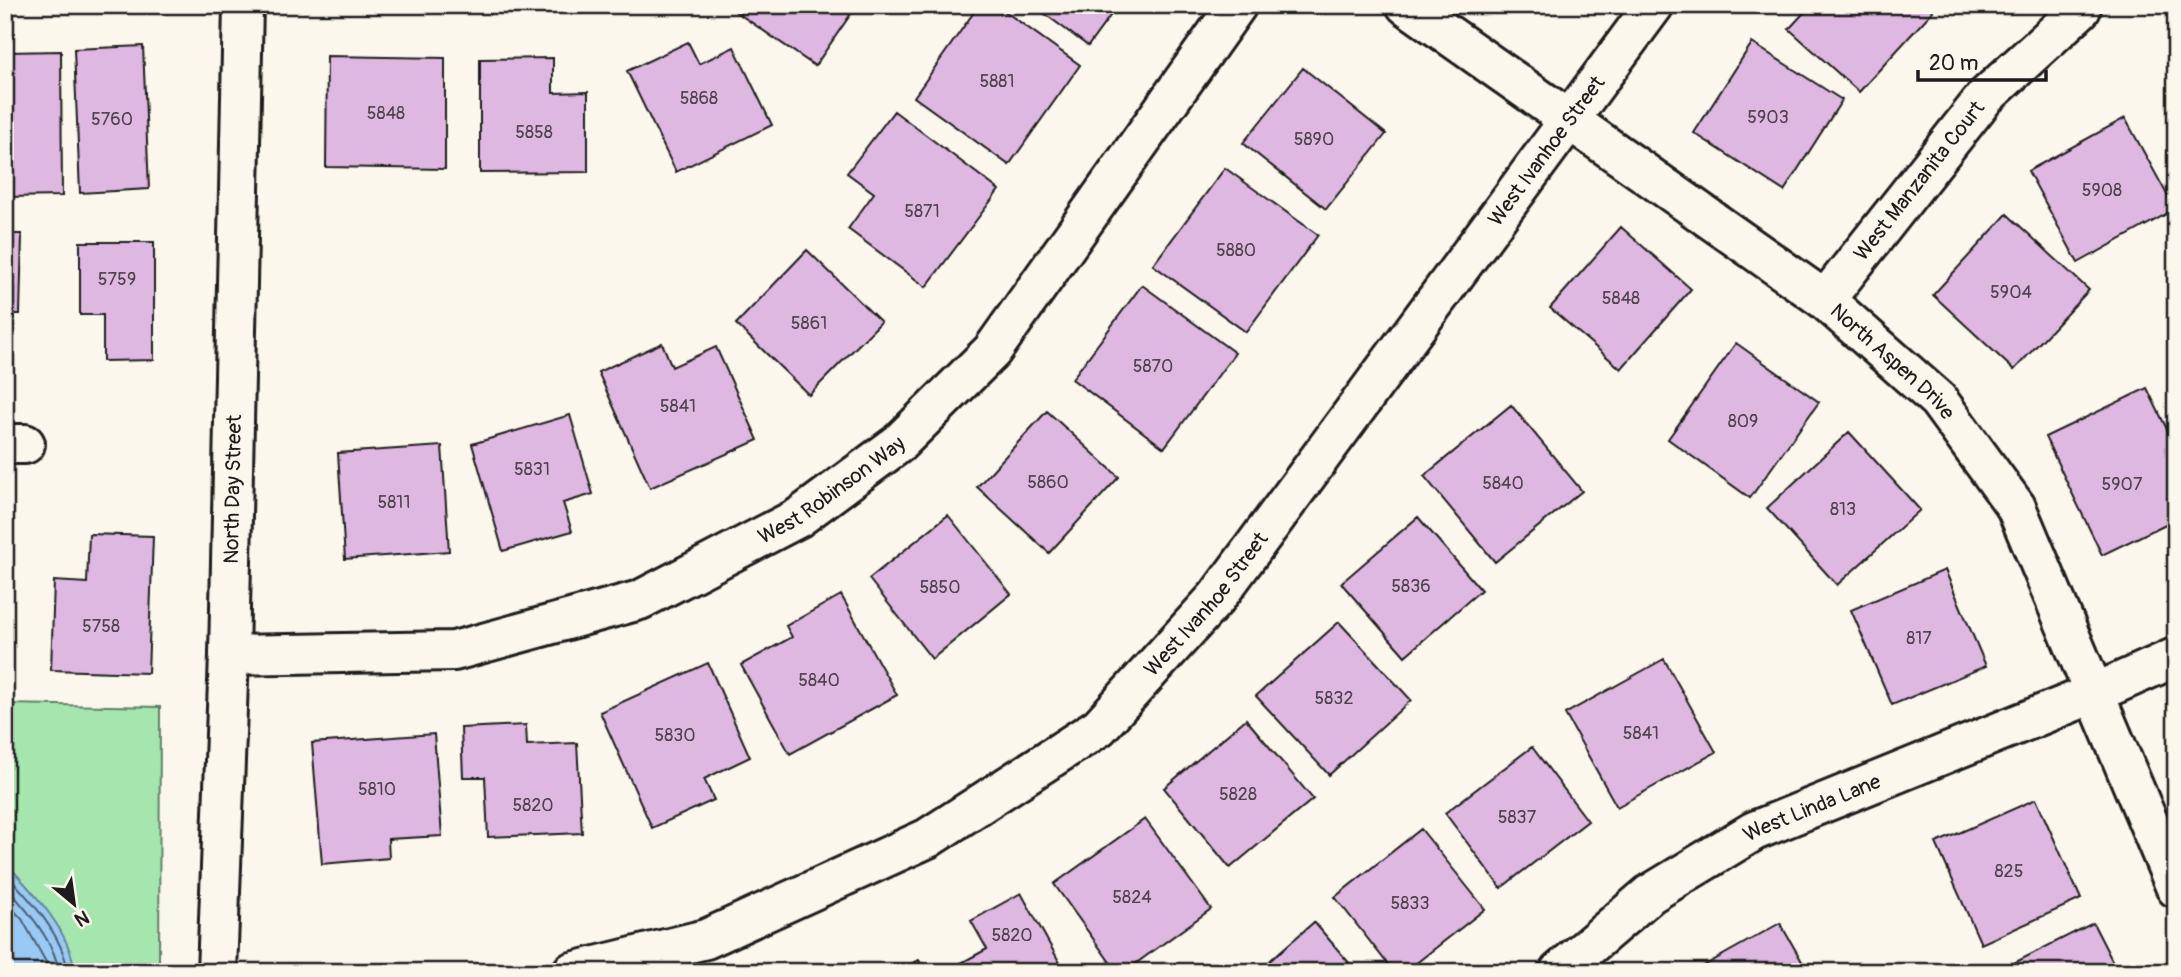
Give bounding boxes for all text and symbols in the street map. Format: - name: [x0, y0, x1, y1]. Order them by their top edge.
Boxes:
- scale bar: [1918, 38, 2046, 82]
- text: 20 m: [1929, 50, 1978, 77]
- house number: 5881: [980, 70, 1014, 93]
- street label: West Ivanhoe Street: [1482, 70, 1611, 232]
- house number: 5868: [680, 87, 718, 110]
- street label: West Manzanita Court: [1848, 95, 1991, 266]
- house number: 5848: [367, 102, 405, 125]
- house number: 5903: [1747, 106, 1789, 129]
- house number: 5760: [91, 108, 133, 131]
- house number: 5858: [515, 121, 553, 144]
- house number: 5890: [1294, 128, 1334, 151]
- house number: 5908: [2082, 179, 2122, 202]
- house number: 5871: [904, 200, 940, 223]
- house number: 5880: [1216, 239, 1256, 262]
- house number: 5759: [98, 268, 136, 291]
- house number: 5904: [1990, 281, 2032, 304]
- house number: 5848: [1602, 287, 1640, 310]
- street label: North Aspen Drive: [1824, 298, 1961, 426]
- house number: 5861: [791, 312, 827, 335]
- house number: 5870: [1133, 355, 1173, 378]
- house number: 5841: [660, 395, 696, 418]
- house number: 809: [1728, 410, 1758, 433]
- street label: North Day Street: [218, 414, 248, 564]
- street label: West Robinson Way: [753, 431, 912, 550]
- house number: 5831: [514, 458, 550, 481]
- house number: 5860: [1027, 471, 1069, 494]
- house number: 5840: [1482, 472, 1524, 495]
- house number: 5907: [2102, 473, 2143, 496]
- house number: 5811: [378, 491, 410, 514]
- house number: 813: [1830, 498, 1856, 521]
- street label: West Ivanhoe Street: [1139, 526, 1275, 682]
- house number: 5836: [1391, 575, 1431, 598]
- house number: 5850: [920, 576, 960, 599]
- house number: 5758: [82, 615, 120, 638]
- house number: 817: [1906, 627, 1932, 650]
- house number: 5840: [798, 669, 840, 692]
- house number: 5832: [1315, 687, 1353, 710]
- house number: 5841: [1623, 722, 1659, 745]
- house number: 5830: [654, 724, 696, 747]
- street label: West Linda Lane: [1738, 768, 1885, 848]
- house number: 5810: [358, 778, 396, 801]
- house number: 5828: [1219, 783, 1257, 806]
- house number: 5820: [512, 794, 554, 817]
- house number: 5837: [1498, 806, 1537, 829]
- house number: 825: [1995, 860, 2023, 883]
- north arrow: [38, 869, 108, 939]
- house number: 5824: [1112, 886, 1152, 909]
- house number: 5833: [1391, 892, 1429, 915]
- text: N: [70, 904, 93, 932]
- house number: 5820: [991, 924, 1033, 947]

